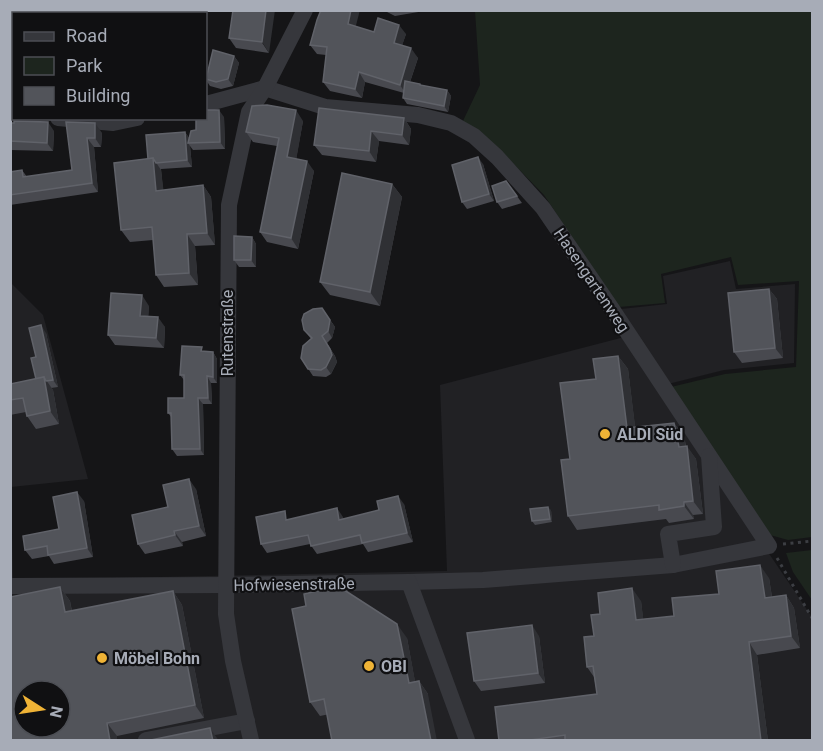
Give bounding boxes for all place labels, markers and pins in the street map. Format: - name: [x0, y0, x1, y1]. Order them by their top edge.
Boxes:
- place label: ALDI Süd: [617, 425, 683, 444]
- marker: ALDI Süd: [598, 427, 612, 441]
- place label: Möbel Bohn: [114, 649, 200, 668]
- marker: Möbel Bohn: [95, 651, 109, 665]
- place label: OBI: [381, 657, 407, 676]
- marker: OBI: [362, 659, 376, 673]

